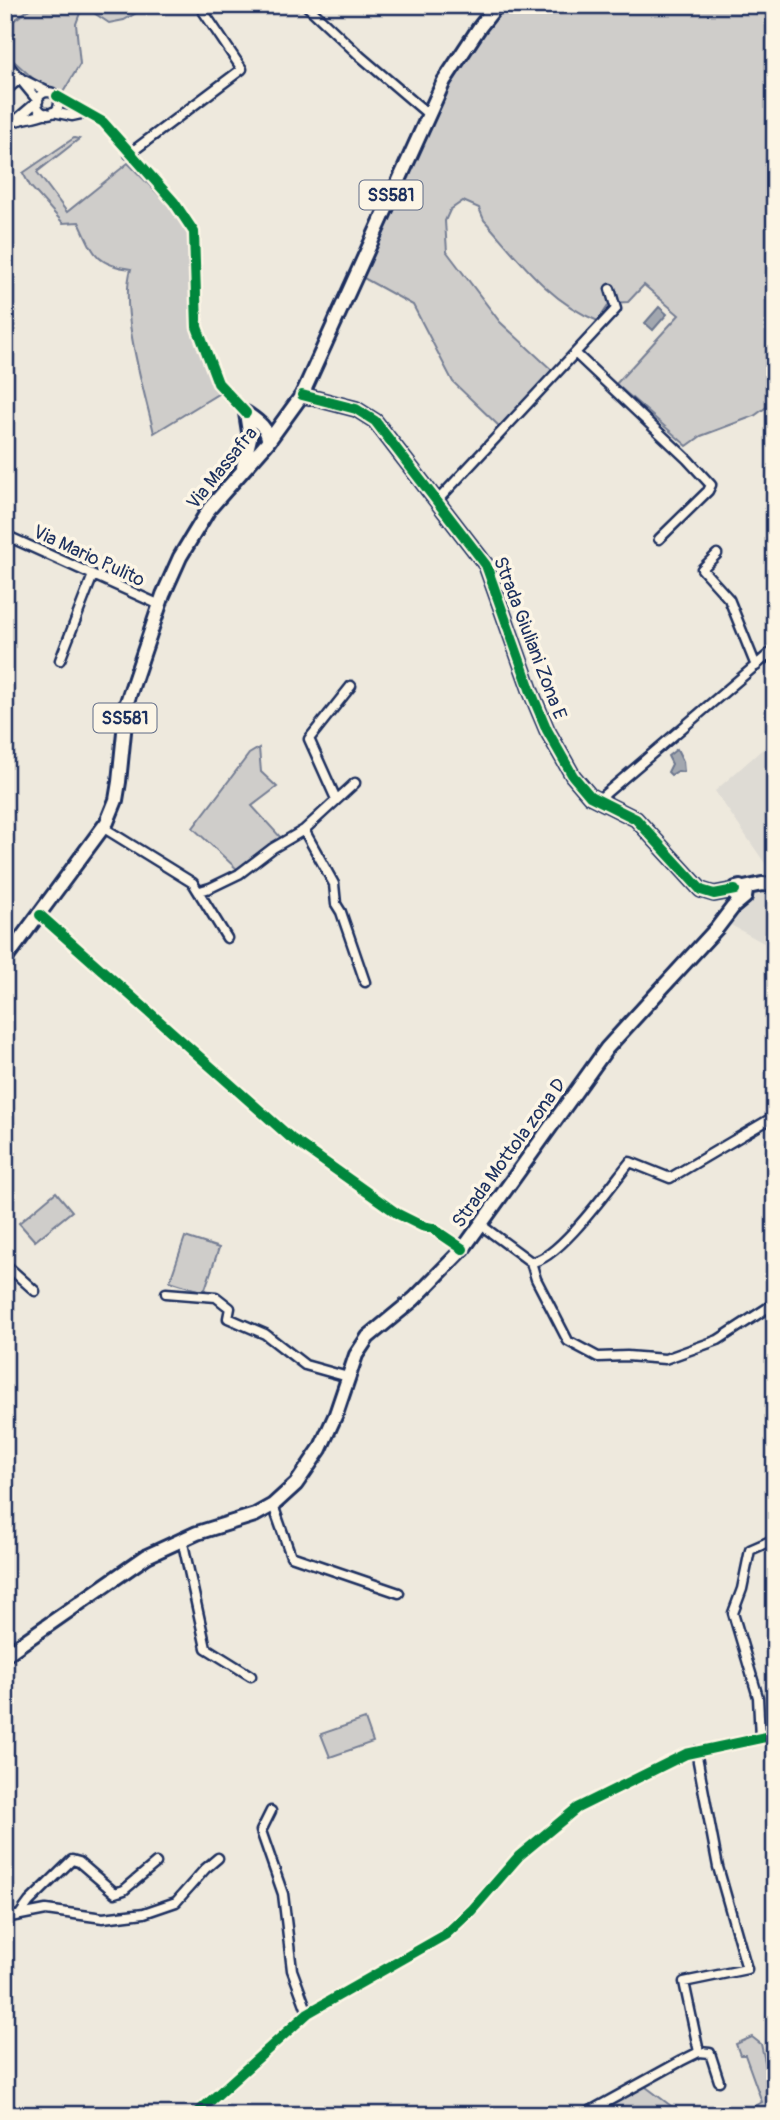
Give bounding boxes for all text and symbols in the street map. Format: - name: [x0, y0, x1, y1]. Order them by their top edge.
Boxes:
- road number: SS581: [360, 180, 422, 210]
- street label: Via Massafra: [181, 422, 263, 514]
- street label: Via Mario Pulito: [29, 520, 149, 592]
- street label: Strada Giuliani Zona E: [488, 553, 572, 723]
- road number: SS581: [94, 704, 156, 732]
- street label: Strada Mottola zona D: [447, 1073, 571, 1232]

